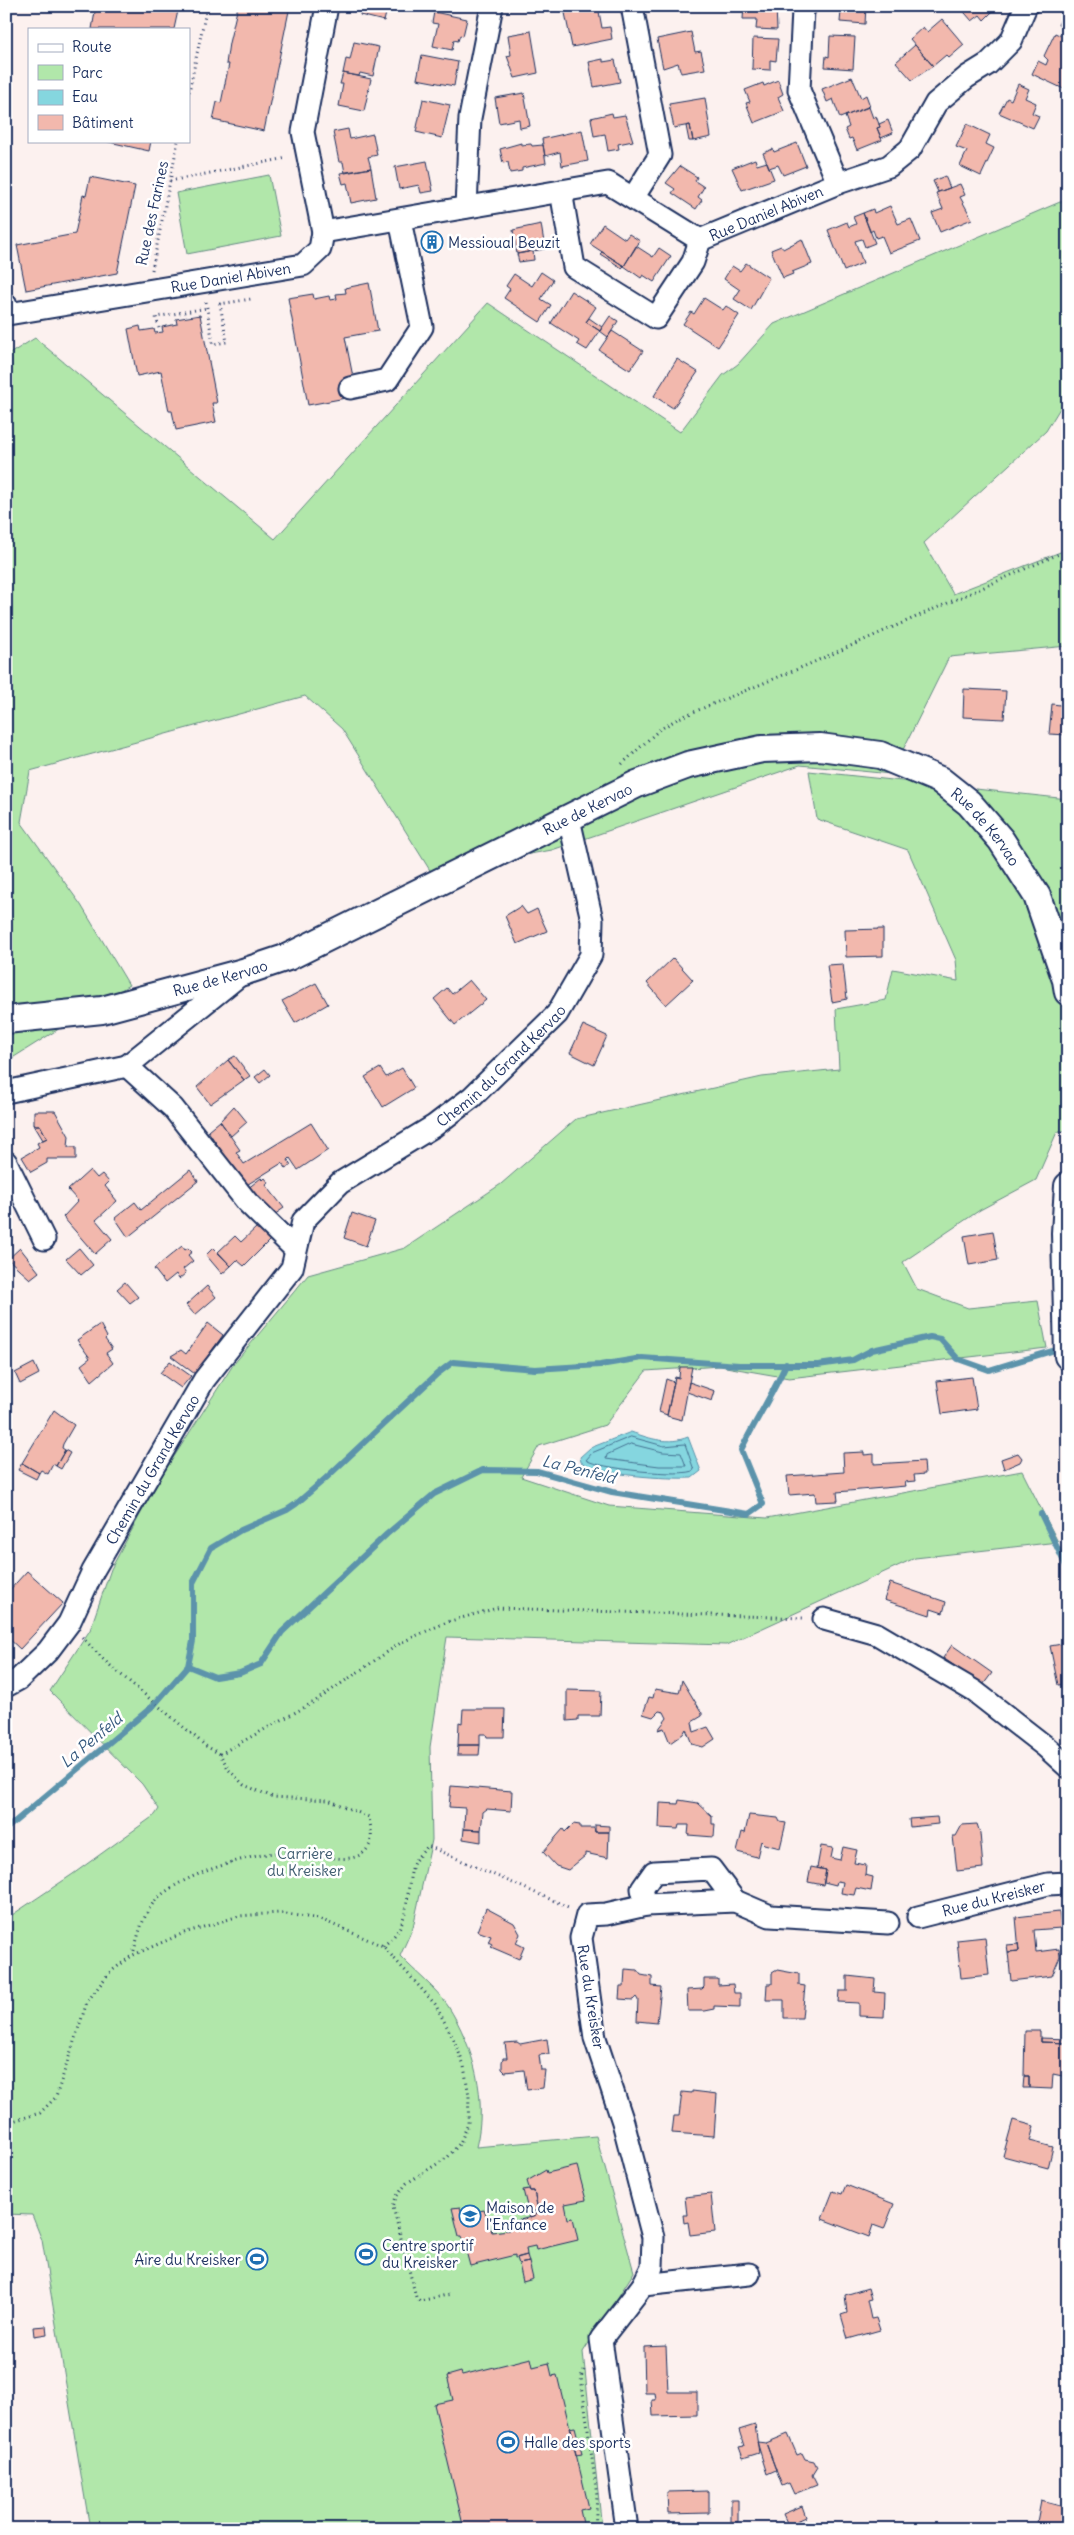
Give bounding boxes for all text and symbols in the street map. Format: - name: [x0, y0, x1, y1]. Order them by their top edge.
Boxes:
- legend: [28, 28, 190, 142]
- text: Route: [72, 37, 112, 56]
- text: Parc: [72, 63, 103, 82]
- text: Eau: [72, 87, 98, 106]
- text: Bâtiment: [72, 113, 134, 132]
- street label: Rue des Farines: [132, 159, 172, 267]
- street label: Rue Daniel Abiven: [706, 181, 826, 245]
- building icon: Messioual Beuzit: [420, 230, 444, 254]
- place label: Messioual Beuzit: [448, 233, 560, 252]
- street label: Rue Daniel Abiven: [169, 258, 293, 296]
- street label: Rue de Kervao: [539, 778, 635, 839]
- street label: Rue de Kervao: [947, 783, 1024, 869]
- street label: Rue de Kervao: [171, 955, 270, 1000]
- street label: Chemin du Grand Kervao: [432, 1002, 570, 1131]
- street label: Chemin du Grand Kervao: [101, 1391, 203, 1548]
- water label: La Penfeld: [540, 1450, 620, 1488]
- water label: La Penfeld: [56, 1707, 128, 1772]
- park label: Carrière du Kreisker: [267, 1844, 343, 1880]
- street label: Rue du Kreisker: [940, 1876, 1047, 1920]
- street label: Rue du Kreisker: [573, 1943, 609, 2051]
- place label: Maison de l'Enfance: [486, 2198, 554, 2234]
- school or university icon: Maison de l'Enfance: [458, 2204, 482, 2228]
- place label: Centre sportif du Kreisker: [382, 2236, 475, 2272]
- sports icon: Centre sportif du Kreisker: [354, 2242, 378, 2266]
- sports icon: Aire du Kreisker: [245, 2247, 269, 2271]
- place label: Aire du Kreisker: [135, 2250, 241, 2269]
- sports icon: Halle des sports: [496, 2430, 520, 2454]
- place label: Halle des sports: [524, 2433, 631, 2452]

